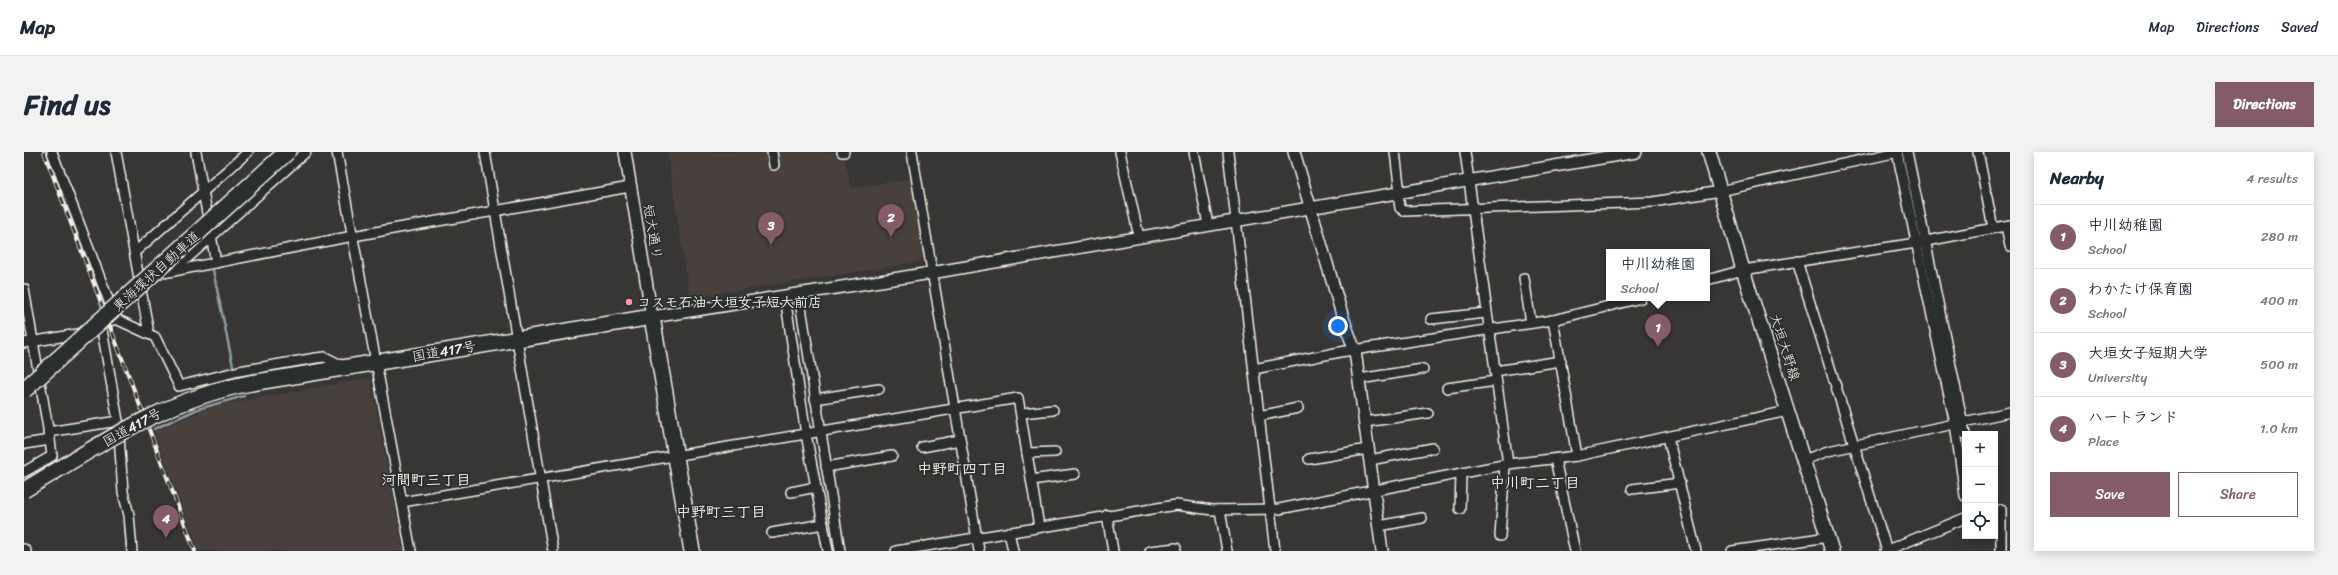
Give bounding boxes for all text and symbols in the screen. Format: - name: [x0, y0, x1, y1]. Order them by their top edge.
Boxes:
- text: Map: [20, 11, 55, 44]
- text: Map: [2148, 15, 2174, 40]
- text: Directions: [2196, 15, 2259, 40]
- text: Saved: [2281, 15, 2318, 40]
- text: Find us: [24, 80, 111, 129]
- button: Directions: [2215, 82, 2314, 127]
- text: Nearby: [2050, 163, 2104, 193]
- text: 4 results: [2246, 167, 2298, 190]
- street label: 短大通り: [635, 202, 670, 262]
- pin: 2: [878, 204, 904, 237]
- pin: 3: [758, 212, 784, 245]
- text: 中川幼稚園: [2088, 212, 2163, 238]
- street label: 東海環状自動車道: [106, 225, 206, 318]
- text: 1: [2060, 225, 2066, 248]
- text: 280 m: [2261, 225, 2298, 248]
- text: School: [2088, 238, 2126, 261]
- popup: [1606, 249, 1710, 301]
- text: 中川幼稚園: [1620, 251, 1696, 277]
- text: わかたけ保育園: [2088, 276, 2193, 302]
- text: School: [1620, 277, 1659, 300]
- text: 2: [2059, 289, 2067, 312]
- text: 400 m: [2260, 289, 2298, 312]
- place label: コスモ石油 大垣女子短大前店: [637, 290, 822, 315]
- marker: コスモ石油 大垣女子短大前店: [624, 297, 634, 307]
- text: School: [2088, 302, 2126, 325]
- street label: 大垣大野線: [1762, 310, 1807, 384]
- pin: 1: [1645, 314, 1671, 347]
- your location: [1328, 316, 1348, 336]
- street label: 国道417号: [410, 334, 478, 369]
- text: 大垣女子短期大学: [2088, 340, 2208, 366]
- text: 3: [2059, 353, 2067, 376]
- text: 500 m: [2260, 353, 2298, 376]
- text: University: [2088, 366, 2147, 389]
- street label: 国道417号: [98, 401, 167, 454]
- text: ハートランド: [2088, 404, 2178, 430]
- text: 4: [2059, 417, 2067, 440]
- text: 1.0 km: [2260, 417, 2298, 440]
- text: Place: [2088, 430, 2119, 453]
- map controls: [1962, 431, 1998, 539]
- button: +: [1962, 431, 1998, 467]
- district label: 中野町四丁目: [917, 456, 1007, 482]
- district label: 河間町三丁目: [381, 467, 471, 493]
- button: −: [1962, 467, 1998, 503]
- district label: 中川町二丁目: [1490, 470, 1580, 496]
- button: Save: [2050, 472, 2170, 517]
- button: Share: [2178, 472, 2298, 517]
- district label: 中野町三丁目: [676, 499, 766, 525]
- button: locate: [1962, 503, 1998, 539]
- pin: 4: [153, 505, 179, 538]

